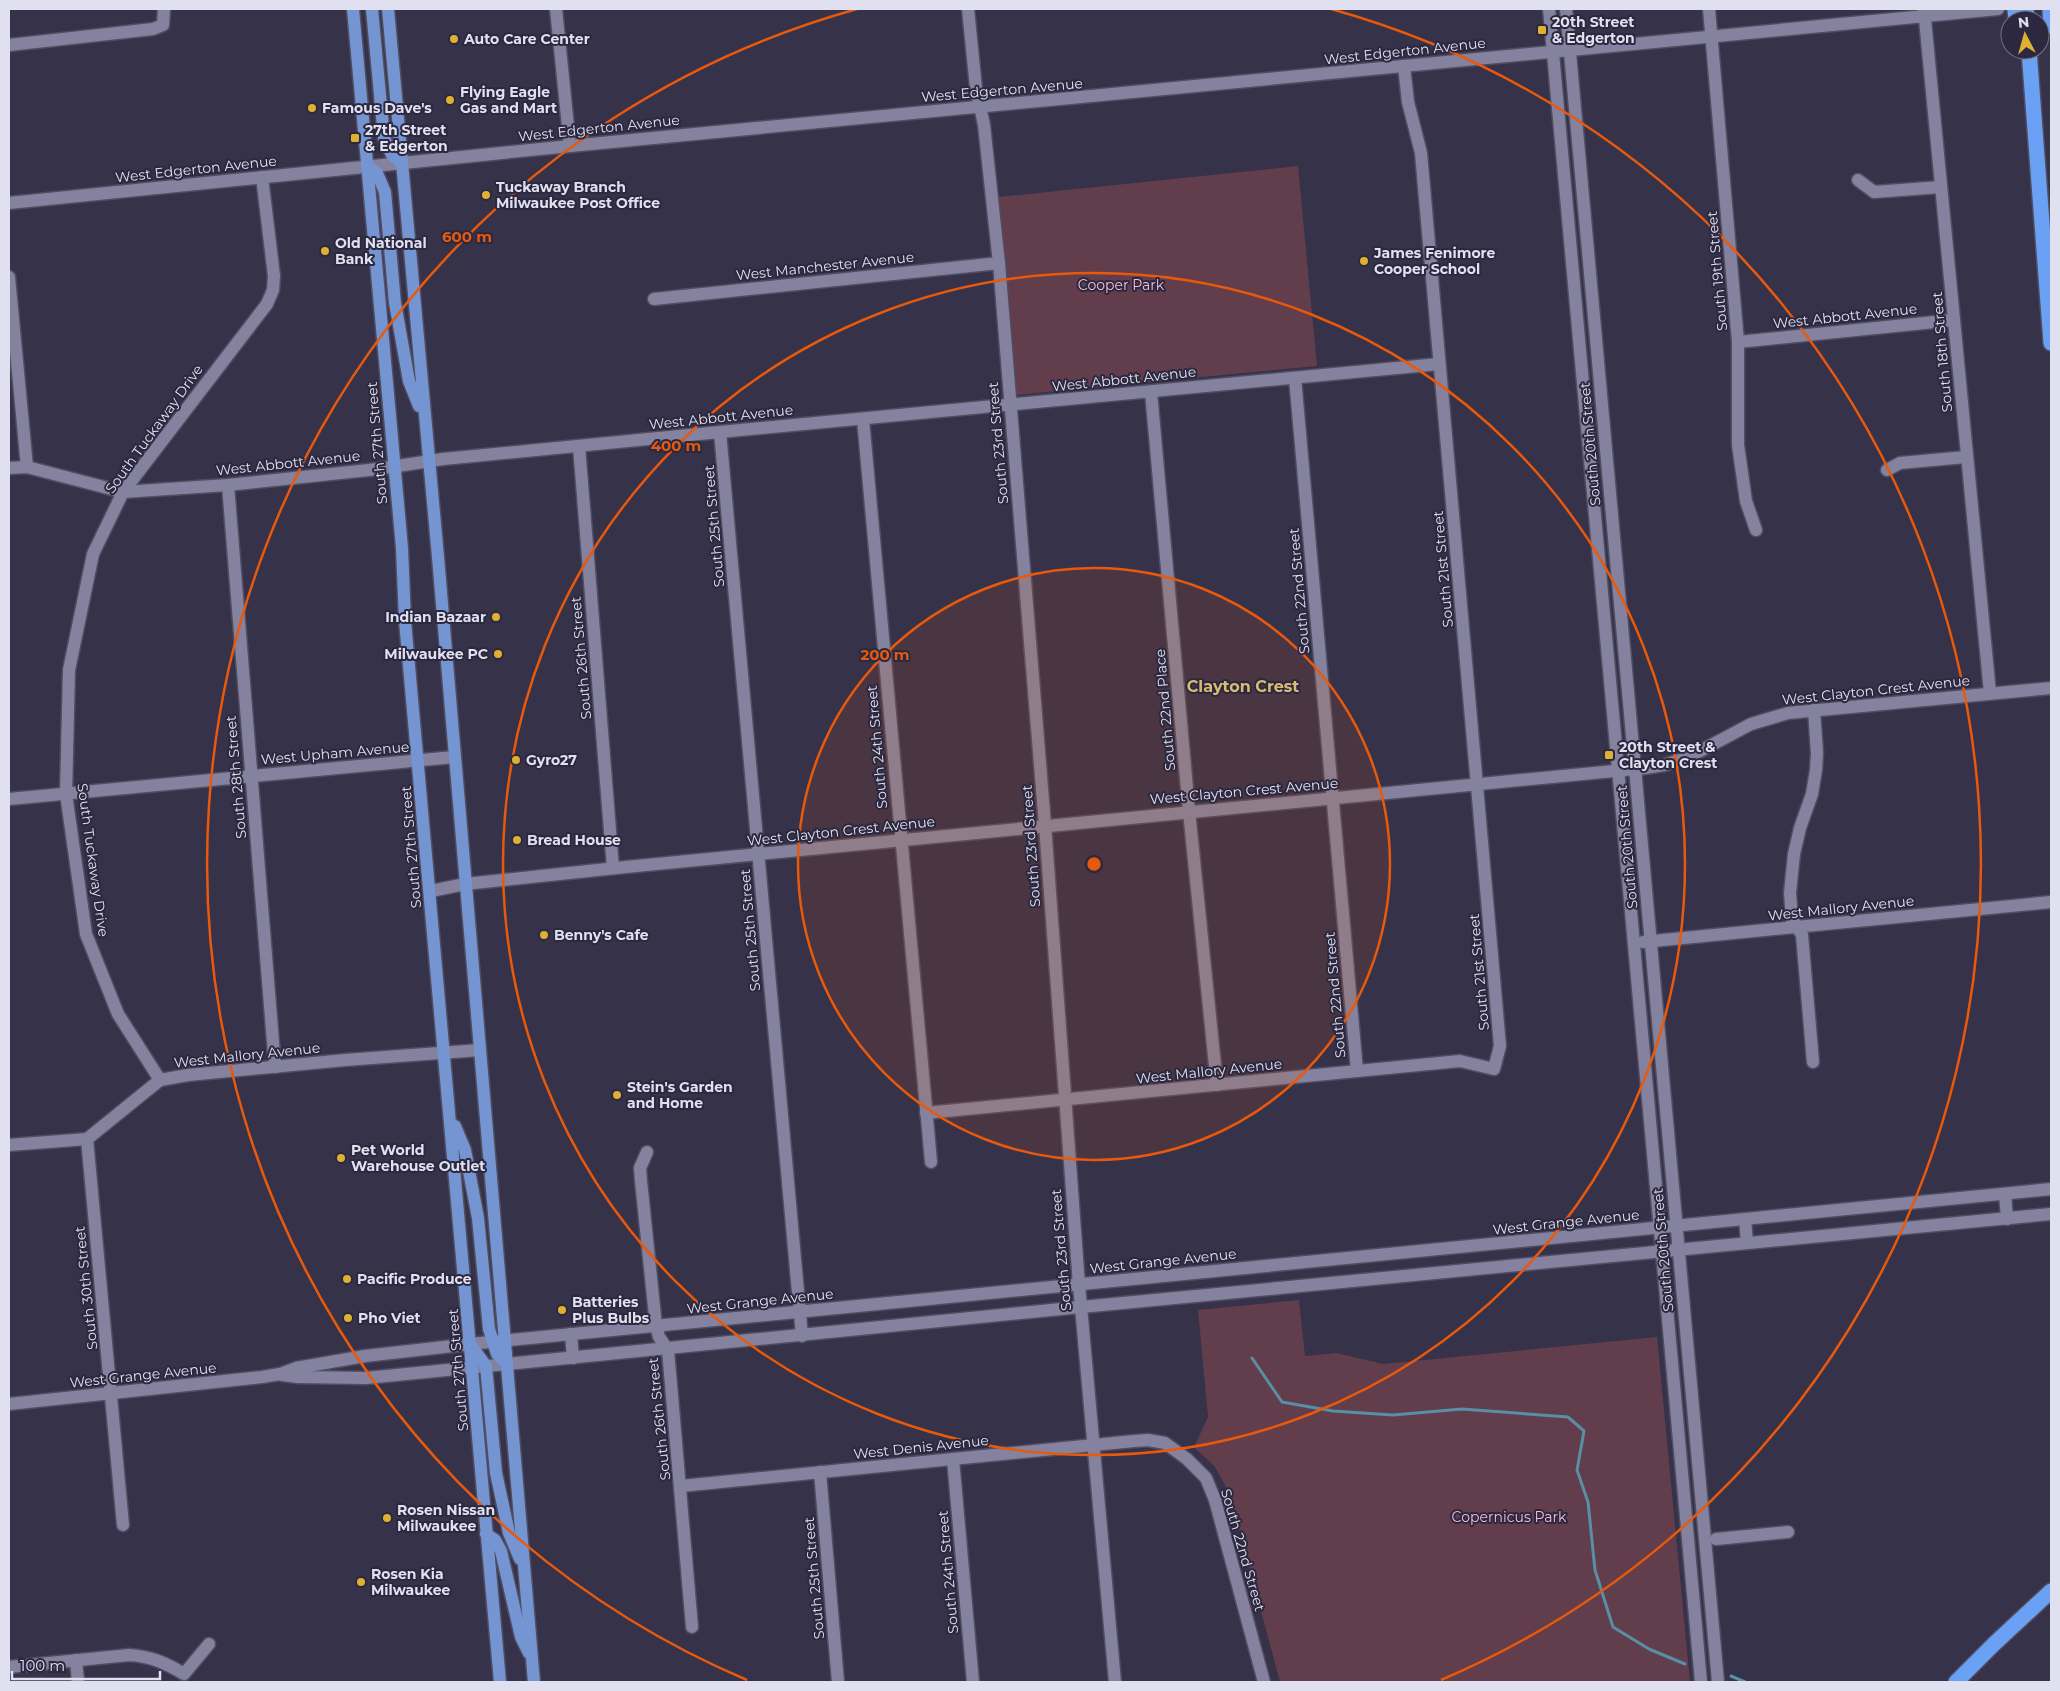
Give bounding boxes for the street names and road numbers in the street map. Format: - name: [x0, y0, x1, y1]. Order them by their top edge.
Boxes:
- street label: West Edgerton Avenue: [1323, 34, 1487, 68]
- street label: West Edgerton Avenue: [920, 74, 1084, 106]
- street label: West Edgerton Avenue: [517, 111, 681, 145]
- street label: West Edgerton Avenue: [114, 152, 278, 186]
- street label: South 19th Street: [1703, 210, 1731, 332]
- street label: West Manchester Avenue: [735, 248, 915, 284]
- street label: South 18th Street: [1928, 291, 1956, 413]
- street label: West Abbott Avenue: [1772, 299, 1918, 333]
- street label: South Tuckaway Drive: [101, 361, 207, 497]
- street label: West Abbott Avenue: [1051, 362, 1197, 396]
- street label: South 27th Street: [363, 381, 391, 505]
- street label: South 23rd Street: [984, 381, 1012, 505]
- street label: South 20th Street: [1576, 381, 1604, 507]
- street label: West Abbott Avenue: [648, 400, 794, 434]
- street label: West Abbott Avenue: [215, 446, 361, 480]
- street label: South 25th Street: [700, 464, 728, 588]
- street label: South 21st Street: [1429, 510, 1457, 628]
- street label: South 22nd Street: [1284, 527, 1313, 655]
- street label: South 26th Street: [567, 596, 595, 720]
- street label: South 22nd Place: [1151, 648, 1179, 772]
- street label: West Clayton Crest Avenue: [1781, 671, 1971, 709]
- street label: South 24th Street: [863, 684, 891, 809]
- street label: South 28th Street: [222, 714, 250, 839]
- street label: West Upham Avenue: [260, 738, 410, 768]
- street label: West Clayton Crest Avenue: [1149, 774, 1339, 808]
- street label: South Tuckaway Drive: [73, 782, 113, 938]
- street label: South 23rd Street: [1018, 784, 1044, 908]
- street label: South 20th Street: [1613, 784, 1641, 910]
- street label: South 27th Street: [397, 785, 425, 909]
- street label: West Clayton Crest Avenue: [746, 812, 936, 850]
- street label: South 25th Street: [736, 868, 764, 992]
- street label: West Mallory Avenue: [1767, 891, 1915, 925]
- street label: South 21st Street: [1465, 913, 1493, 1031]
- street label: South 22nd Street: [1320, 931, 1349, 1059]
- street label: West Mallory Avenue: [173, 1038, 321, 1072]
- street label: West Mallory Avenue: [1135, 1054, 1283, 1088]
- street label: South 20th Street: [1649, 1187, 1677, 1313]
- street label: South 23rd Street: [1047, 1188, 1075, 1312]
- street label: West Grange Avenue: [1492, 1205, 1640, 1239]
- street label: South 30th Street: [71, 1225, 101, 1351]
- street label: West Grange Avenue: [1089, 1244, 1237, 1278]
- street label: West Grange Avenue: [686, 1284, 834, 1318]
- street label: South 27th Street: [444, 1308, 472, 1432]
- street label: South 26th Street: [644, 1356, 674, 1481]
- street label: West Grange Avenue: [69, 1358, 217, 1392]
- street label: West Denis Avenue: [852, 1431, 990, 1463]
- street label: South 22nd Street: [1217, 1487, 1269, 1614]
- street label: South 24th Street: [934, 1509, 962, 1634]
- street label: South 25th Street: [800, 1516, 828, 1640]

